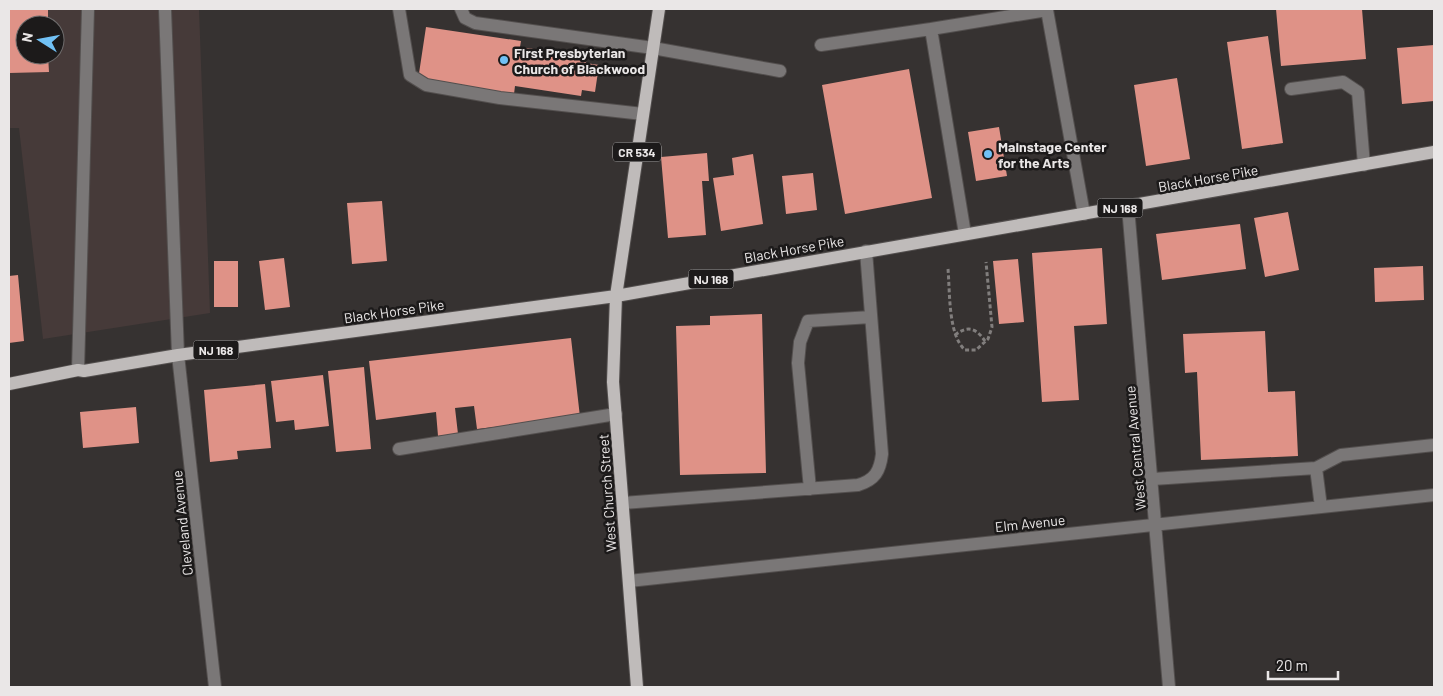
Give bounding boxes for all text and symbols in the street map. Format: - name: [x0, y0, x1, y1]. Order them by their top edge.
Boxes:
- north arrow: [15, 15, 65, 65]
- text: N: [18, 31, 36, 44]
- place label: First Presbyterian Church of Blackwood: [514, 44, 645, 77]
- marker: First Presbyterian Church of Blackwood: [498, 54, 510, 66]
- place label: Mainstage Center for the Arts: [998, 138, 1107, 171]
- road number: CR 534: [613, 142, 661, 162]
- marker: Mainstage Center for the Arts: [982, 148, 994, 160]
- street label: Black Horse Pike: [1157, 161, 1259, 195]
- road number: NJ 168: [1098, 198, 1142, 218]
- street label: Black Horse Pike: [743, 232, 845, 266]
- road number: NJ 168: [688, 270, 734, 288]
- street label: Black Horse Pike: [343, 296, 445, 326]
- road number: NJ 168: [194, 340, 238, 360]
- street label: West Central Avenue: [1121, 385, 1149, 511]
- street label: West Church Street: [594, 434, 620, 552]
- street label: Cleveland Avenue: [168, 470, 196, 576]
- street label: Elm Avenue: [994, 511, 1066, 535]
- scale bar: [1268, 648, 1338, 680]
- text: 20 m: [1276, 656, 1308, 674]

